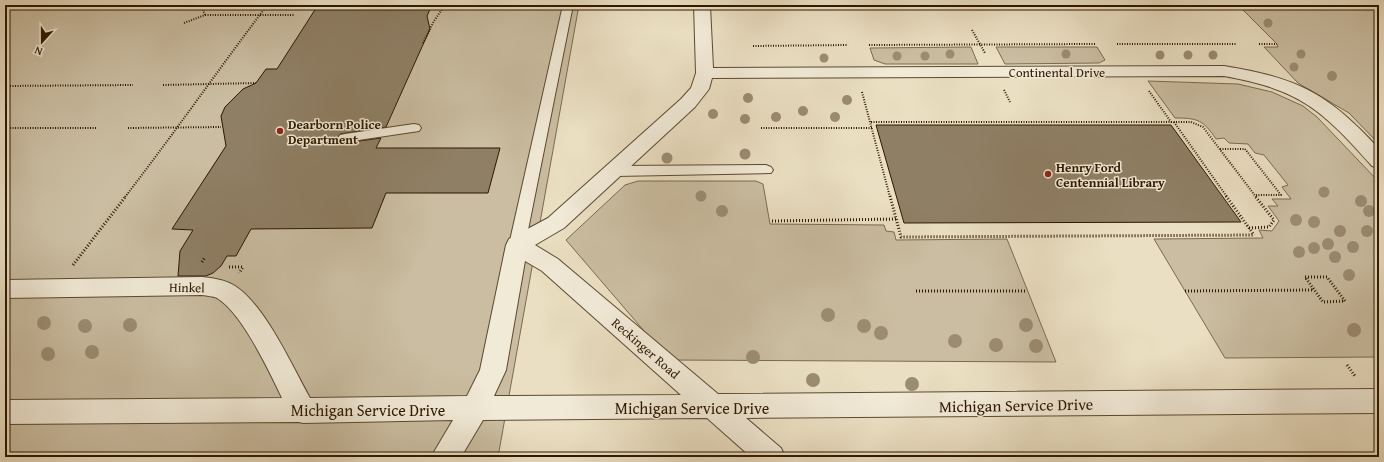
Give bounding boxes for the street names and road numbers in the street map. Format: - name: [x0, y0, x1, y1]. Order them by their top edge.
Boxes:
- street label: Continental Drive: [1009, 63, 1105, 82]
- street label: Hinkel: [169, 278, 205, 297]
- street label: Reckinger Road: [607, 313, 684, 383]
- street label: Michigan Service Drive: [939, 392, 1093, 418]
- street label: Michigan Service Drive: [615, 396, 769, 420]
- street label: Michigan Service Drive: [291, 398, 445, 422]

